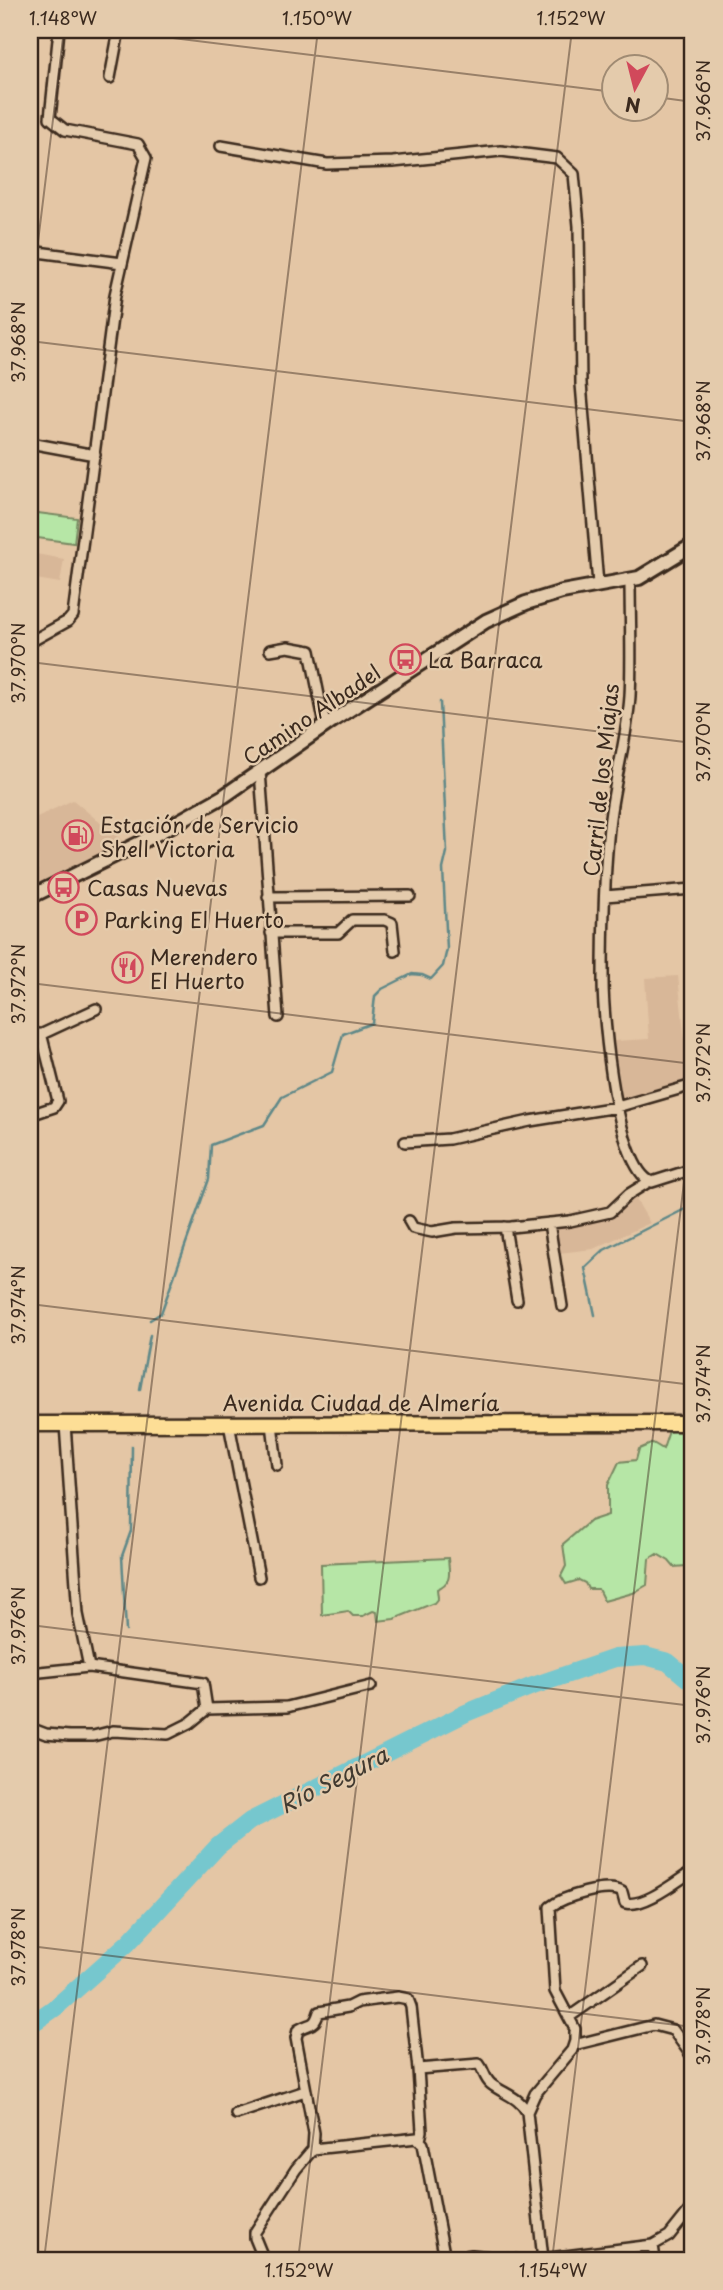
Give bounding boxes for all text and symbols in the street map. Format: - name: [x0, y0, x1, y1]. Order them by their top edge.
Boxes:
- text: 1.148°W: [29, 4, 98, 31]
- text: 1.150°W: [282, 4, 352, 31]
- text: 1.152°W: [537, 4, 606, 31]
- north arrow: [600, 52, 670, 122]
- text: 37.966°N: [689, 60, 716, 142]
- text: N: [624, 91, 642, 121]
- text: 37.968°N: [4, 301, 31, 383]
- text: 37.968°N: [689, 380, 716, 462]
- text: 37.970°N: [4, 622, 31, 704]
- bus stop icon: La Barraca: [388, 642, 422, 676]
- place label: La Barraca: [428, 643, 543, 675]
- street label: Camino Albadel: [236, 656, 386, 772]
- street label: Carril de los Miajas: [574, 682, 626, 878]
- text: 37.970°N: [689, 701, 716, 783]
- place label: Estación de Servicio Shell Victoria: [100, 808, 299, 864]
- fuel station icon: Estación de Servicio Shell Victoria: [60, 819, 94, 853]
- bus stop icon: Casas Nuevas: [47, 870, 81, 904]
- place label: Casas Nuevas: [87, 871, 228, 903]
- parking icon: Parking El Huerto: [64, 902, 98, 936]
- place label: Parking El Huerto: [104, 903, 284, 935]
- place label: Merendero El Huerto: [150, 940, 258, 996]
- text: 37.972°N: [4, 944, 31, 1024]
- restaurant icon: Merendero El Huerto: [110, 951, 144, 985]
- text: 37.972°N: [689, 1023, 716, 1103]
- text: 37.974°N: [4, 1265, 31, 1345]
- text: 37.974°N: [689, 1344, 716, 1424]
- street label: Avenida Ciudad de Almería: [223, 1386, 500, 1418]
- text: 37.976°N: [4, 1586, 31, 1666]
- text: 37.976°N: [689, 1665, 716, 1745]
- water label: Río Segura: [272, 1736, 394, 1821]
- text: 37.978°N: [4, 1907, 31, 1987]
- text: 37.978°N: [689, 1986, 716, 2066]
- text: 1.152°W: [265, 2256, 334, 2283]
- text: 1.154°W: [519, 2256, 588, 2283]

